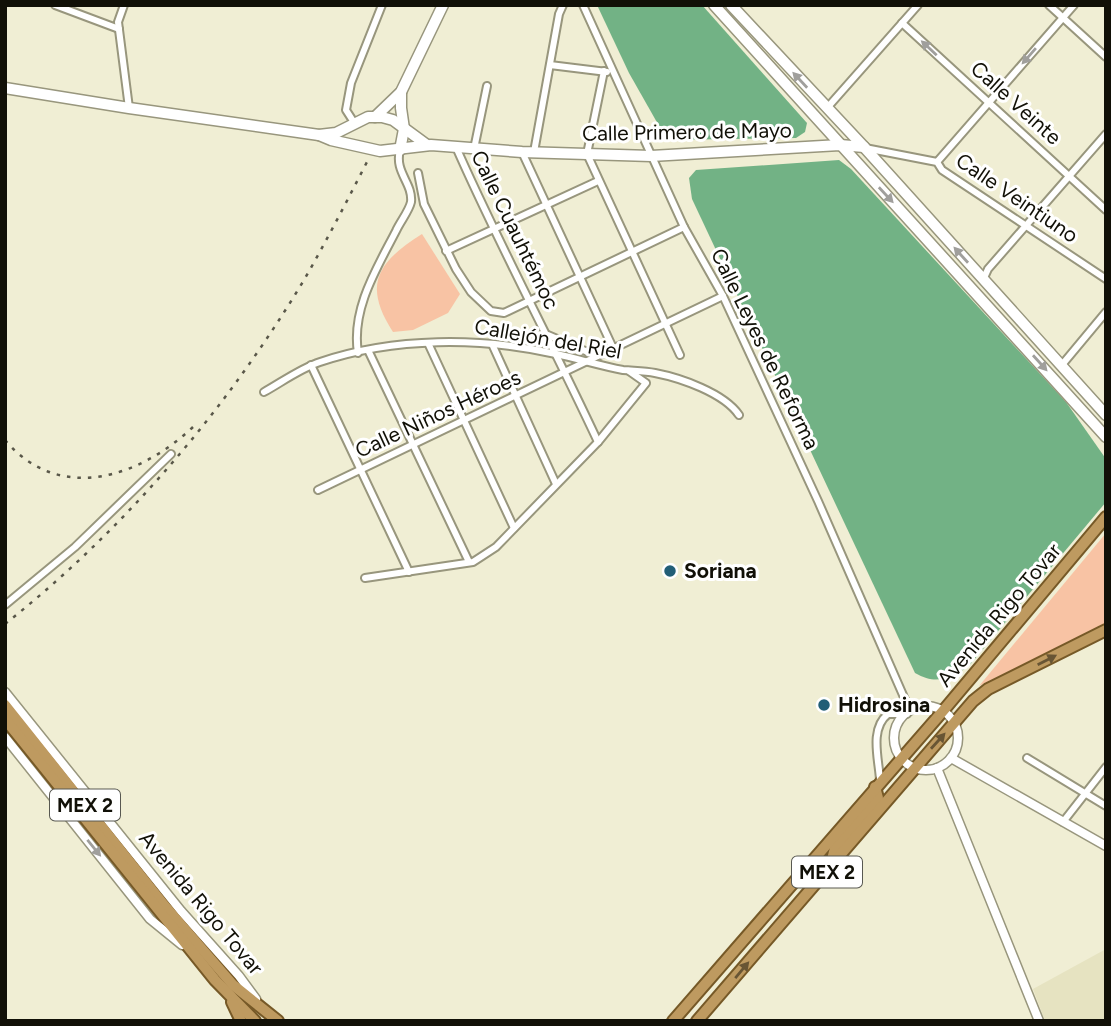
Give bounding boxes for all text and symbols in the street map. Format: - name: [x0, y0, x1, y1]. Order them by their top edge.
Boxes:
- one-way arrow: [921, 40, 938, 56]
- one-way arrow: [1022, 48, 1037, 65]
- street label: Calle Veinte: [966, 56, 1067, 150]
- one-way arrow: [793, 72, 809, 89]
- street label: Calle Primero de Mayo: [582, 117, 792, 146]
- street label: Calle Cuauhtémoc: [466, 146, 565, 313]
- street label: Calle Veintiuno: [951, 148, 1083, 248]
- one-way arrow: [878, 186, 894, 203]
- street label: Calle Leyes de Reforma: [706, 244, 825, 453]
- one-way arrow: [954, 247, 969, 264]
- street label: Callejón del Riel: [473, 313, 624, 364]
- one-way arrow: [1032, 354, 1048, 372]
- street label: Calle Niños Héroes: [351, 364, 524, 463]
- street label: Avenida Rigo Tovar: [931, 538, 1066, 691]
- place label: Soriana: [684, 558, 757, 583]
- marker: Soriana: [662, 563, 678, 579]
- one-way arrow: [1037, 654, 1057, 665]
- place label: Hidrosina: [838, 692, 930, 717]
- marker: Hidrosina: [816, 697, 832, 713]
- one-way arrow: [930, 732, 946, 750]
- road number: MEX 2: [50, 790, 120, 820]
- street label: Avenida Rigo Tovar: [134, 826, 269, 979]
- one-way arrow: [86, 838, 101, 856]
- road number: MEX 2: [792, 856, 862, 888]
- one-way arrow: [735, 961, 750, 979]

